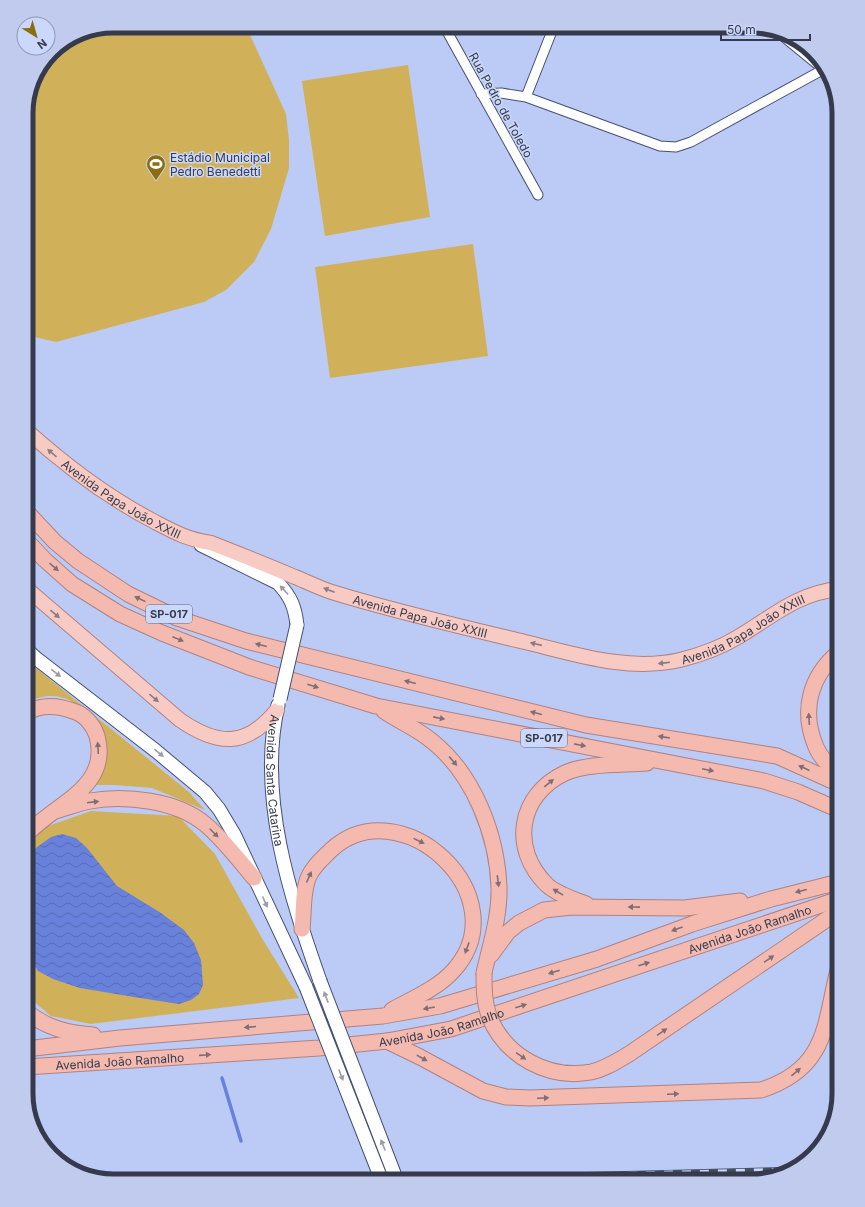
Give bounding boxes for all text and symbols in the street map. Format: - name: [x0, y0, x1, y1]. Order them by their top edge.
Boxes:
- north arrow: [16, 16, 56, 56]
- scale bar: [721, 16, 810, 42]
- text: 50 m: [727, 22, 756, 37]
- text: N: [34, 36, 50, 52]
- street label: Rua Pedro de Toledo: [466, 50, 536, 160]
- place label: Estádio Municipal Pedro Benedetti: [170, 150, 270, 179]
- sports icon: Estádio Municipal Pedro Benedetti: [145, 153, 167, 181]
- one-way arrow: [47, 448, 57, 457]
- street label: Avenida Papa João XXIII: [59, 456, 183, 541]
- one-way arrow: [48, 563, 59, 572]
- one-way arrow: [279, 585, 289, 595]
- one-way arrow: [322, 587, 334, 593]
- street label: Avenida Papa João XXIII: [351, 591, 489, 640]
- street label: Avenida Papa João XXIII: [679, 591, 807, 667]
- one-way arrow: [134, 596, 145, 602]
- road number: SP-017: [146, 605, 192, 623]
- one-way arrow: [50, 609, 61, 618]
- one-way arrow: [172, 636, 184, 642]
- one-way arrow: [530, 641, 542, 647]
- one-way arrow: [255, 642, 267, 648]
- one-way arrow: [657, 659, 670, 666]
- one-way arrow: [51, 669, 62, 678]
- one-way arrow: [404, 678, 416, 684]
- one-way arrow: [307, 683, 319, 689]
- one-way arrow: [149, 694, 160, 703]
- one-way arrow: [530, 709, 542, 715]
- one-way arrow: [806, 713, 813, 725]
- street label: Avenida Santa Catarina: [264, 714, 287, 847]
- one-way arrow: [433, 715, 445, 721]
- road number: SP-017: [521, 729, 567, 747]
- one-way arrow: [658, 734, 670, 740]
- one-way arrow: [95, 742, 102, 754]
- one-way arrow: [574, 742, 587, 748]
- one-way arrow: [153, 749, 164, 758]
- one-way arrow: [448, 757, 457, 766]
- one-way arrow: [798, 765, 809, 771]
- one-way arrow: [702, 767, 714, 773]
- one-way arrow: [544, 779, 554, 788]
- one-way arrow: [87, 799, 99, 805]
- one-way arrow: [209, 828, 219, 838]
- one-way arrow: [414, 838, 425, 844]
- one-way arrow: [306, 872, 312, 883]
- one-way arrow: [495, 875, 501, 887]
- one-way arrow: [552, 888, 564, 895]
- one-way arrow: [795, 889, 807, 895]
- one-way arrow: [262, 896, 268, 907]
- street label: Avenida João Ramalho: [686, 901, 813, 957]
- one-way arrow: [627, 904, 640, 910]
- one-way arrow: [671, 927, 683, 933]
- one-way arrow: [464, 943, 470, 955]
- one-way arrow: [764, 955, 774, 963]
- one-way arrow: [638, 961, 650, 967]
- one-way arrow: [548, 969, 560, 975]
- one-way arrow: [323, 991, 329, 1003]
- one-way arrow: [515, 1002, 527, 1008]
- street label: Avenida João Ramalho: [378, 1004, 506, 1049]
- one-way arrow: [423, 1005, 435, 1011]
- one-way arrow: [244, 1024, 256, 1031]
- one-way arrow: [657, 1028, 667, 1036]
- street label: Avenida João Ramalho: [55, 1049, 185, 1073]
- one-way arrow: [199, 1052, 211, 1059]
- one-way arrow: [516, 1052, 526, 1060]
- one-way arrow: [416, 1054, 428, 1061]
- one-way arrow: [790, 1068, 801, 1077]
- one-way arrow: [339, 1070, 345, 1082]
- one-way arrow: [667, 1090, 679, 1097]
- one-way arrow: [537, 1095, 550, 1101]
- one-way arrow: [379, 1138, 385, 1150]

